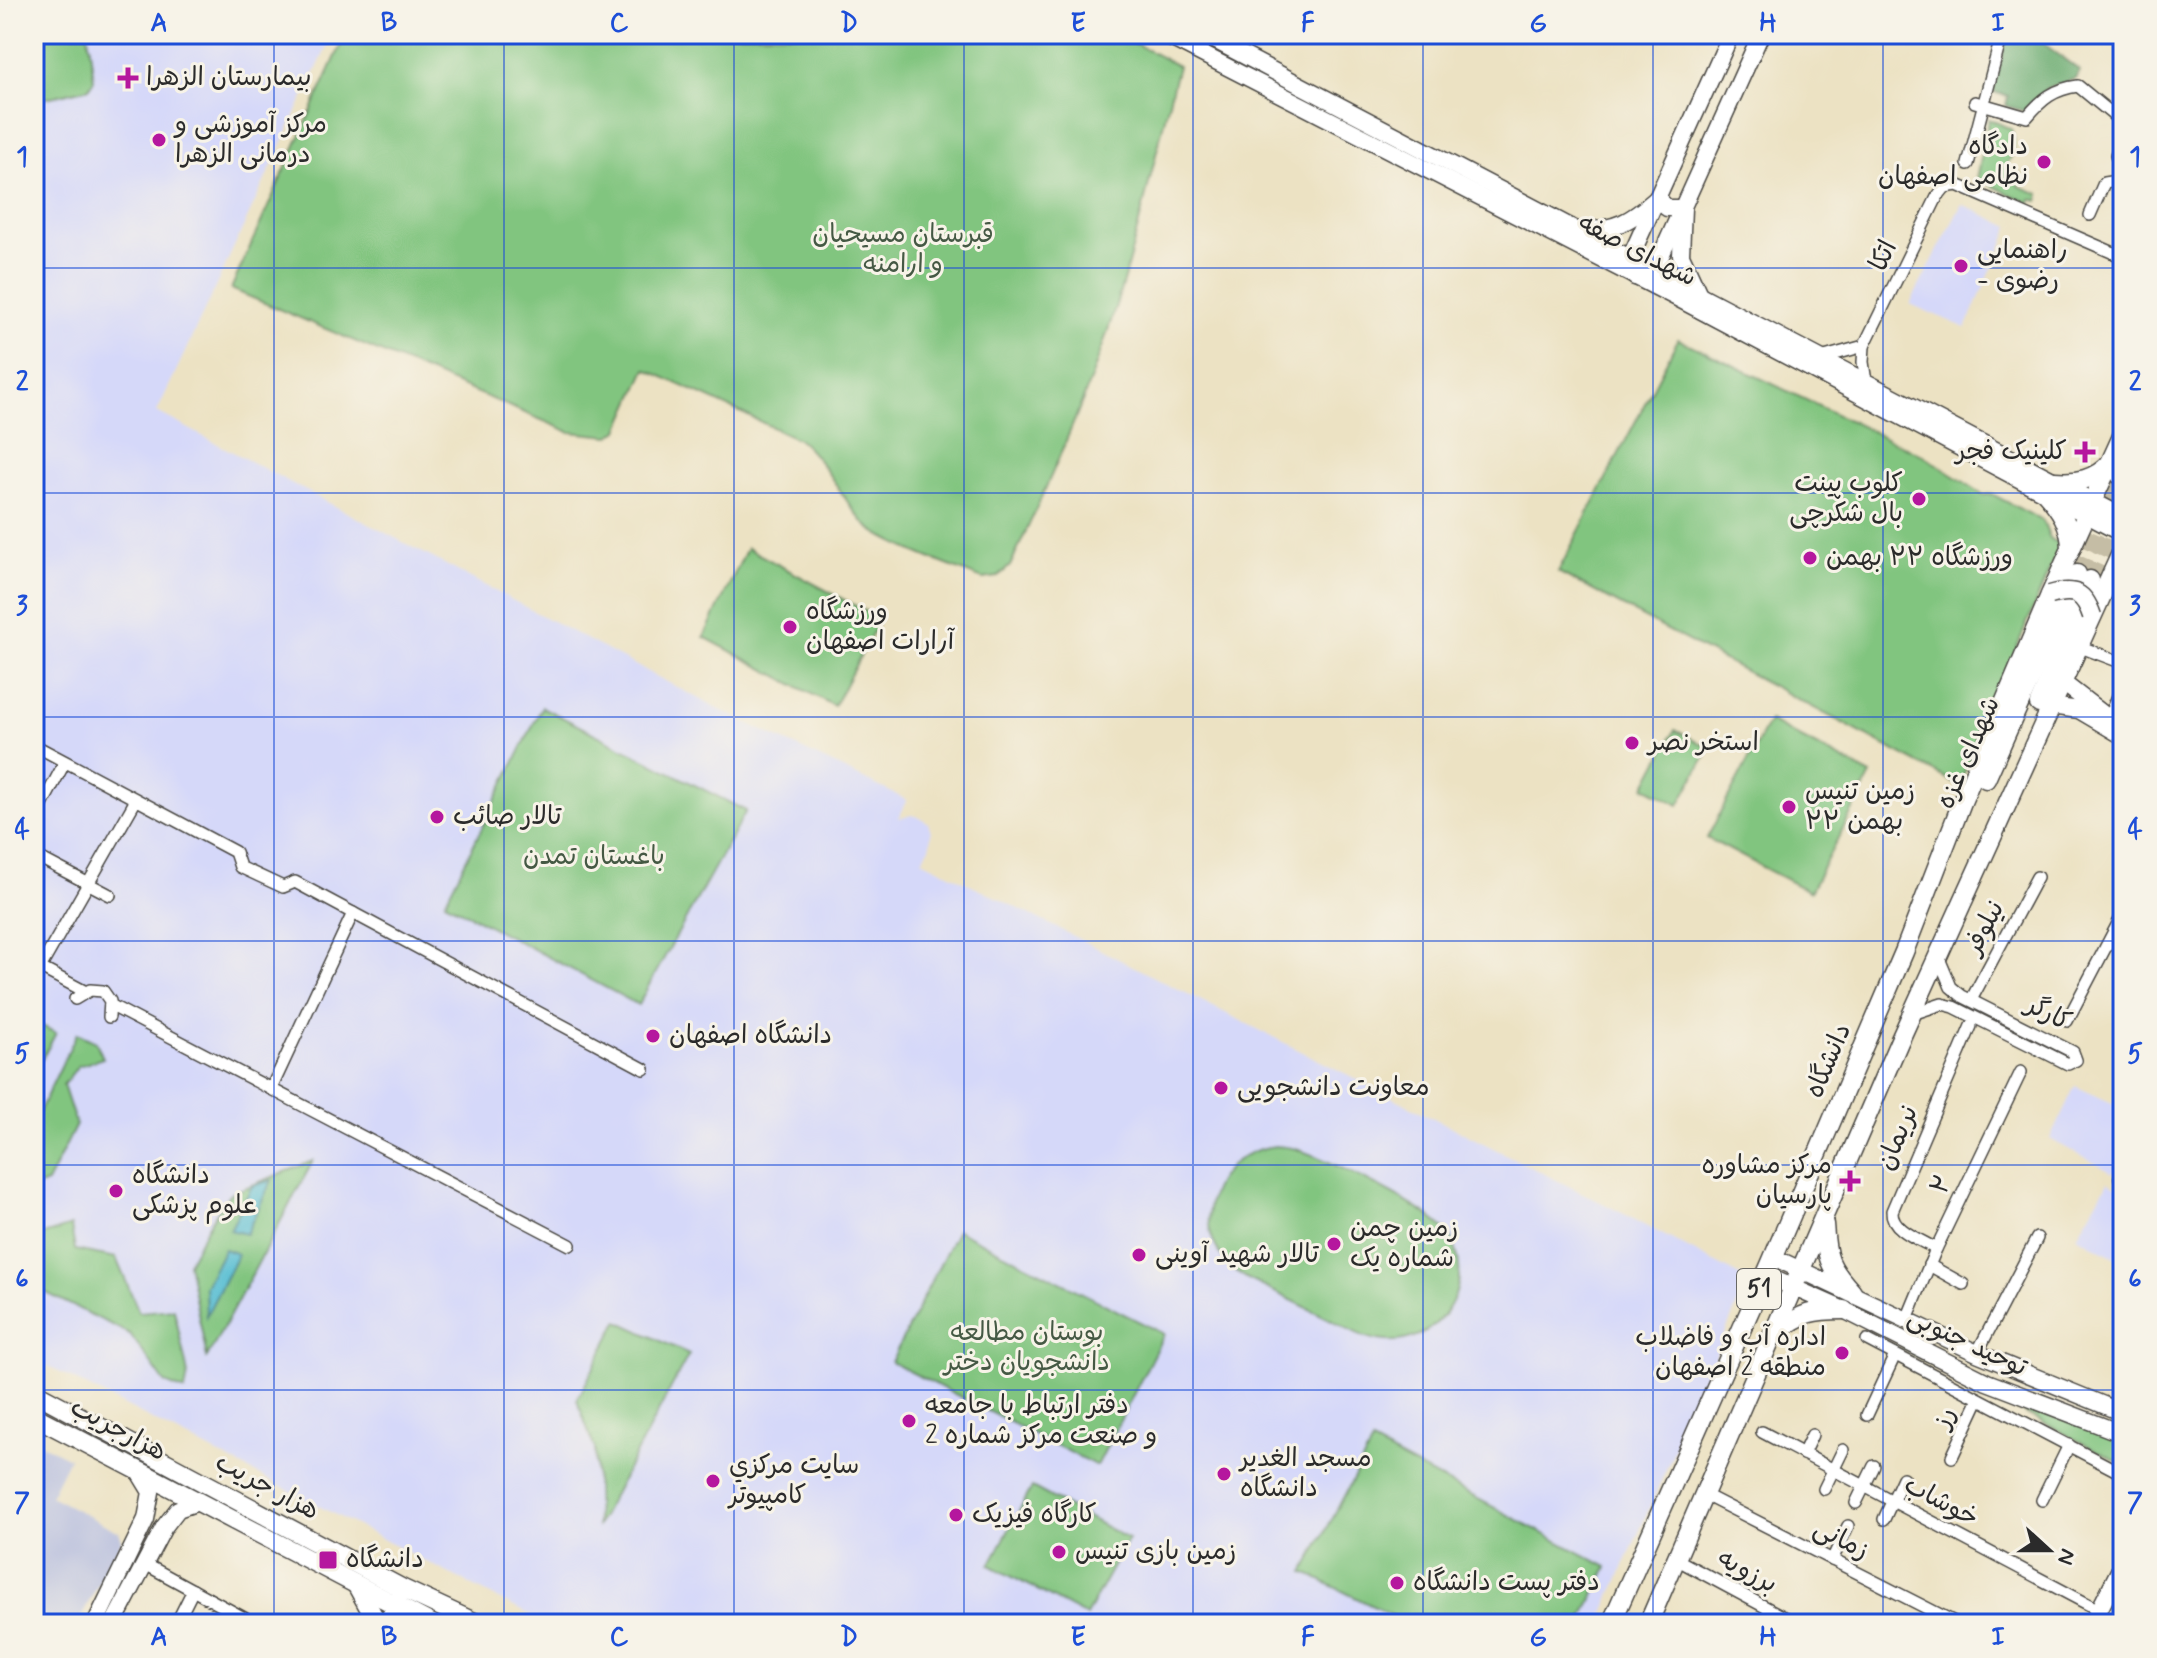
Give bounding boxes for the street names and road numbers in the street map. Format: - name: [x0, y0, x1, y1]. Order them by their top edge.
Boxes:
- street label: شهدای صفه: [1572, 207, 1702, 295]
- street label: اتکا: [1862, 235, 1906, 277]
- street label: شهدای غزه: [1929, 692, 2009, 814]
- street label: نیلوفر: [1956, 895, 2013, 963]
- street label: کارگر: [2018, 987, 2076, 1040]
- street label: دانشگاه: [1798, 1019, 1860, 1103]
- street label: نریمان: [1869, 1100, 1927, 1176]
- street label: ۲: [1923, 1170, 1961, 1200]
- road number: 51: [1737, 1269, 1781, 1309]
- street label: توحید جنوبی: [1902, 1301, 2033, 1386]
- street label: هزارجریب: [64, 1391, 172, 1469]
- street label: رز: [1925, 1402, 1965, 1436]
- street label: هزار جریب: [209, 1445, 325, 1529]
- street label: خوشاب: [1898, 1468, 1984, 1536]
- street label: زمانی: [1807, 1512, 1875, 1568]
- street label: برزویه: [1711, 1542, 1783, 1602]

